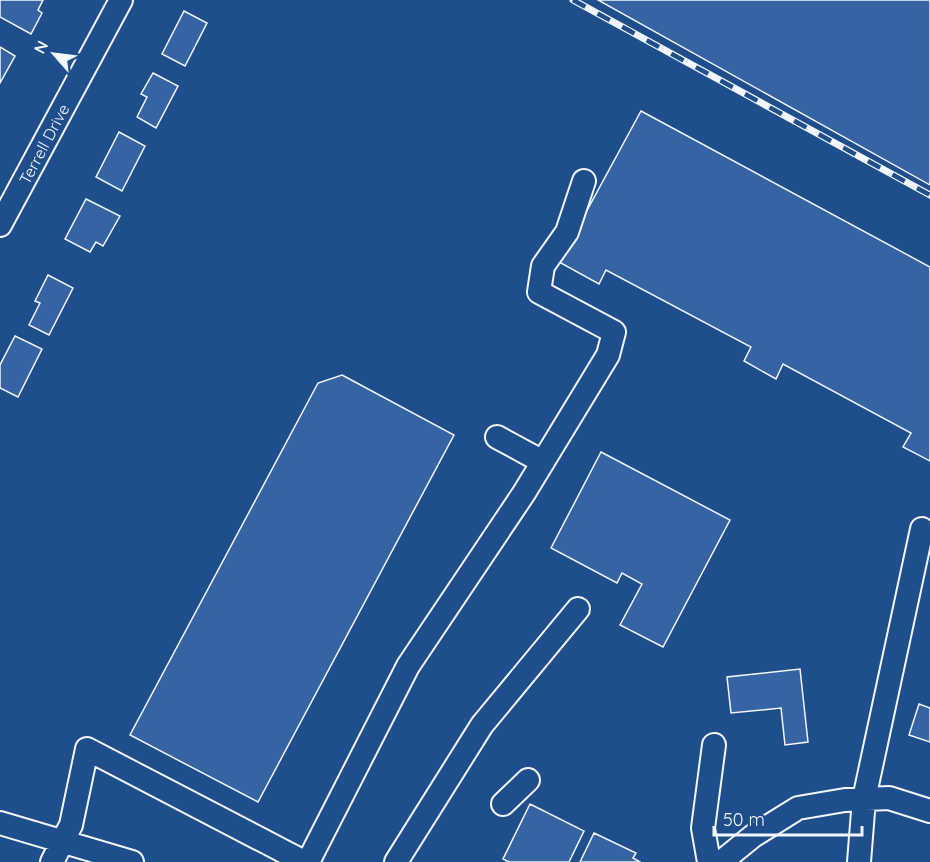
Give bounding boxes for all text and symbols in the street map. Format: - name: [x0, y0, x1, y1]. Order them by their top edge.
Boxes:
- north arrow: [24, 24, 84, 84]
- text: N: [29, 37, 52, 57]
- street label: Terrell Drive: [15, 100, 73, 188]
- scale bar: [714, 799, 862, 837]
- text: 50 m: [723, 808, 765, 831]

